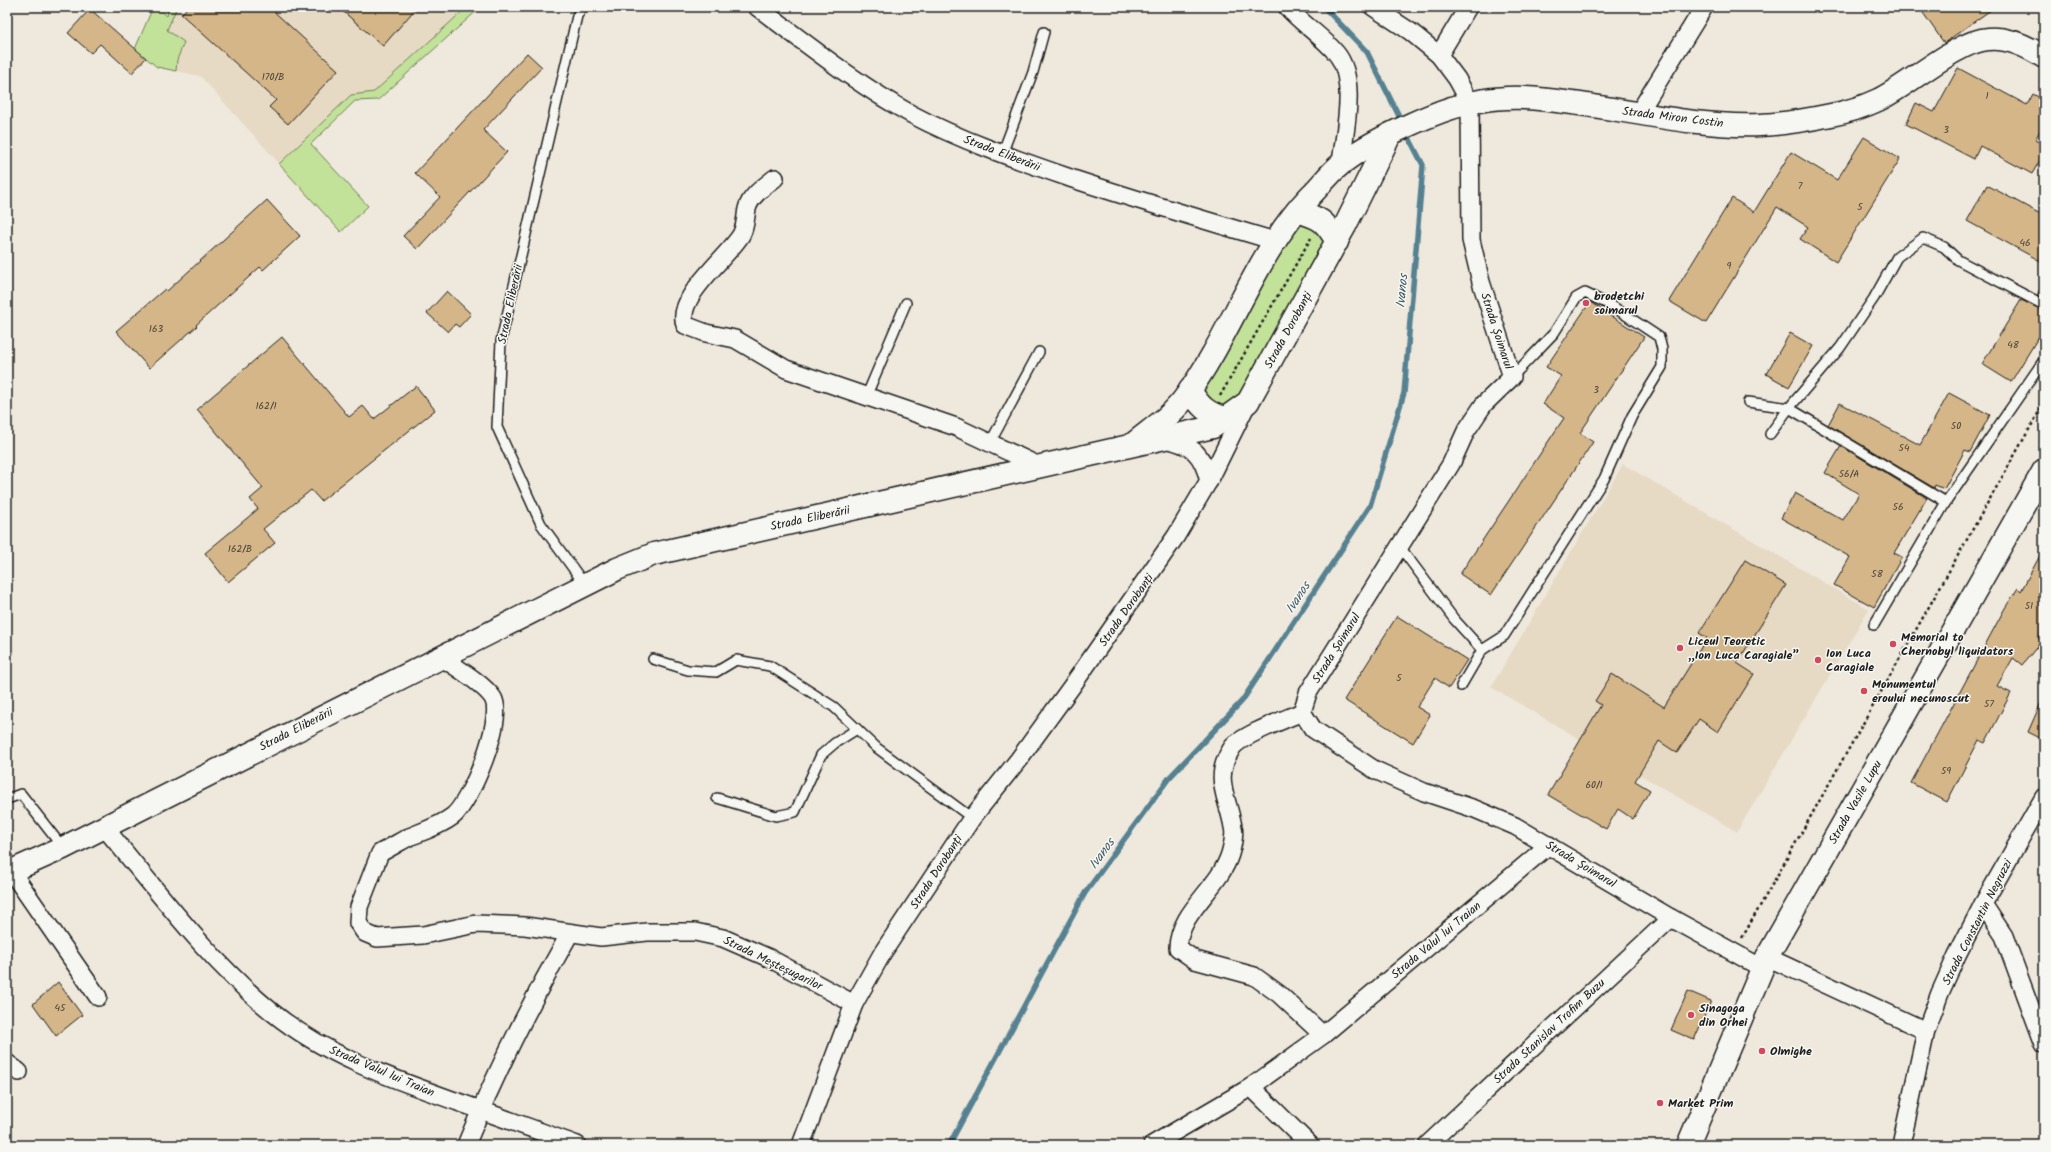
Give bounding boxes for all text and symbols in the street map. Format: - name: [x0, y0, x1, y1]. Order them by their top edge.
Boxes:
- house number: 170/B: [262, 69, 284, 85]
- house number: 1: [1985, 88, 1989, 104]
- street label: Strada Miron Costin: [1621, 102, 1725, 133]
- house number: 3: [1943, 122, 1949, 138]
- street label: Strada Eliberării: [961, 130, 1044, 177]
- house number: 7: [1798, 178, 1803, 194]
- house number: 5: [1857, 199, 1863, 215]
- house number: 46: [2019, 235, 2031, 251]
- house number: 9: [1727, 258, 1732, 274]
- street label: Strada Eliberării: [493, 261, 528, 346]
- water label: Ivanos: [1391, 272, 1415, 309]
- street label: Strada Dorobanți: [1259, 287, 1318, 372]
- place label: brodetchi soimarul: [1594, 287, 1645, 320]
- street label: Strada Șoimarul: [1475, 290, 1518, 372]
- marker: brodetchi soimarul: [1581, 298, 1591, 308]
- house number: 163: [149, 321, 163, 337]
- house number: 48: [2007, 337, 2020, 353]
- house number: 3: [1593, 382, 1599, 398]
- house number: 162/1: [255, 398, 277, 414]
- house number: 50: [1951, 418, 1961, 434]
- house number: 54: [1899, 440, 1910, 456]
- house number: 56/A: [1839, 466, 1859, 482]
- house number: 56: [1893, 499, 1903, 515]
- street label: Strada Eliberării: [769, 501, 853, 536]
- house number: 162/B: [228, 541, 252, 557]
- house number: 58: [1871, 566, 1884, 582]
- street label: Strada Dorobanți: [1094, 569, 1159, 651]
- water label: Ivanos: [1280, 577, 1317, 618]
- house number: 51: [2025, 598, 2033, 614]
- street label: Strada Șoimarul: [1307, 609, 1366, 687]
- place label: Memorial to Chernobyl liquidators: [1901, 628, 2014, 661]
- place label: Liceul Teoretic „Ion Luca Caragiale”: [1688, 632, 1799, 665]
- marker: Memorial to Chernobyl liquidators: [1888, 639, 1898, 649]
- marker: Liceul Teoretic „Ion Luca Caragiale”: [1675, 643, 1685, 653]
- place label: Ion Luca Caragiale: [1826, 644, 1874, 677]
- marker: Ion Luca Caragiale: [1813, 655, 1823, 665]
- house number: 5: [1396, 670, 1402, 686]
- place label: Monumentul eroului necunoscut: [1872, 675, 1970, 708]
- marker: Monumentul eroului necunoscut: [1859, 686, 1869, 696]
- house number: 57: [1984, 696, 1994, 712]
- street label: Strada Eliberării: [256, 702, 338, 756]
- street label: Strada Vasile Lupu: [1824, 757, 1887, 848]
- house number: 59: [1941, 763, 1951, 779]
- house number: 60/1: [1585, 777, 1603, 793]
- street label: Strada Dorobanți: [905, 830, 968, 913]
- water label: Ivanos: [1084, 833, 1122, 874]
- street label: Strada Șoimarul: [1542, 836, 1620, 893]
- street label: Strada Constantin Negruzzi: [1937, 855, 2018, 988]
- street label: Strada Valul lui Traian: [1387, 897, 1486, 984]
- street label: Strada Meșteșugarilor: [720, 931, 827, 996]
- street label: Strada Stanislav Trofim Buzu: [1489, 974, 1610, 1089]
- place label: Sinagoga din Orhei: [1699, 999, 1748, 1032]
- house number: 45: [55, 1000, 66, 1016]
- marker: Sinagoga din Orhei: [1686, 1010, 1696, 1020]
- street label: Strada Valul lui Traian: [326, 1041, 437, 1102]
- place label: Olmighe: [1770, 1042, 1812, 1061]
- marker: Olmighe: [1757, 1046, 1767, 1056]
- place label: Market Prim: [1668, 1094, 1733, 1113]
- marker: Market Prim: [1655, 1098, 1665, 1108]

